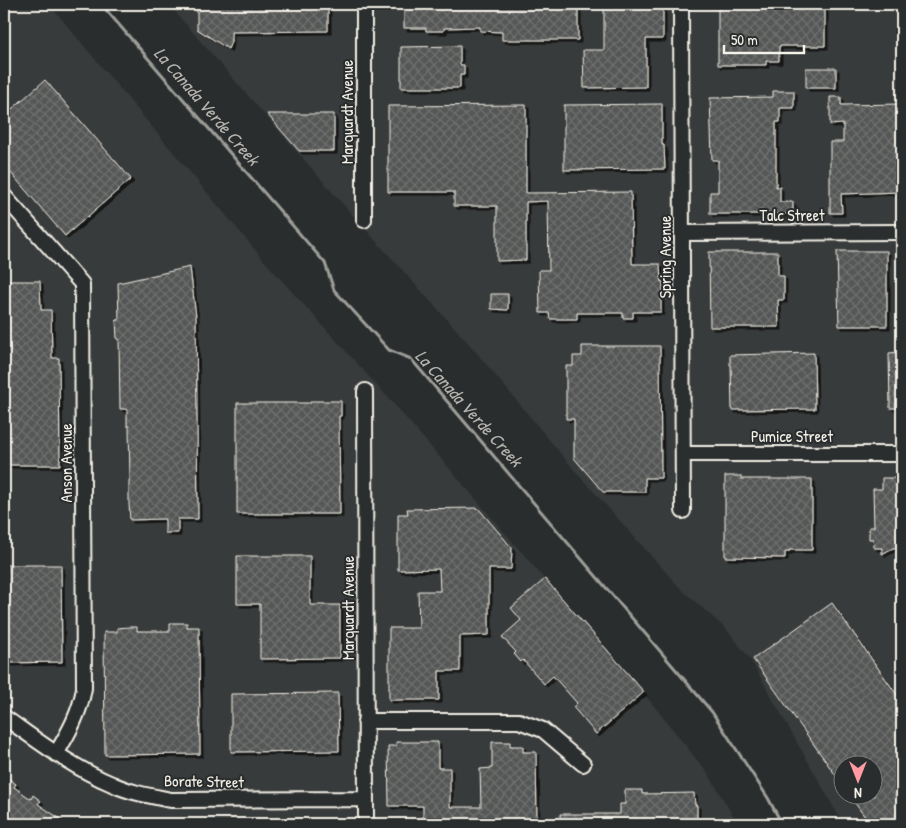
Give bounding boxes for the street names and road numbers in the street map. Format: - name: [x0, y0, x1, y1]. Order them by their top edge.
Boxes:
- street label: Marquardt Avenue: [336, 59, 358, 164]
- street label: Talc Street: [759, 204, 825, 226]
- street label: Spring Avenue: [654, 215, 676, 298]
- street label: Anson Avenue: [55, 423, 77, 503]
- street label: Pumice Street: [751, 425, 834, 447]
- street label: Marquardt Avenue: [337, 555, 359, 660]
- street label: Borate Street: [164, 769, 245, 793]

